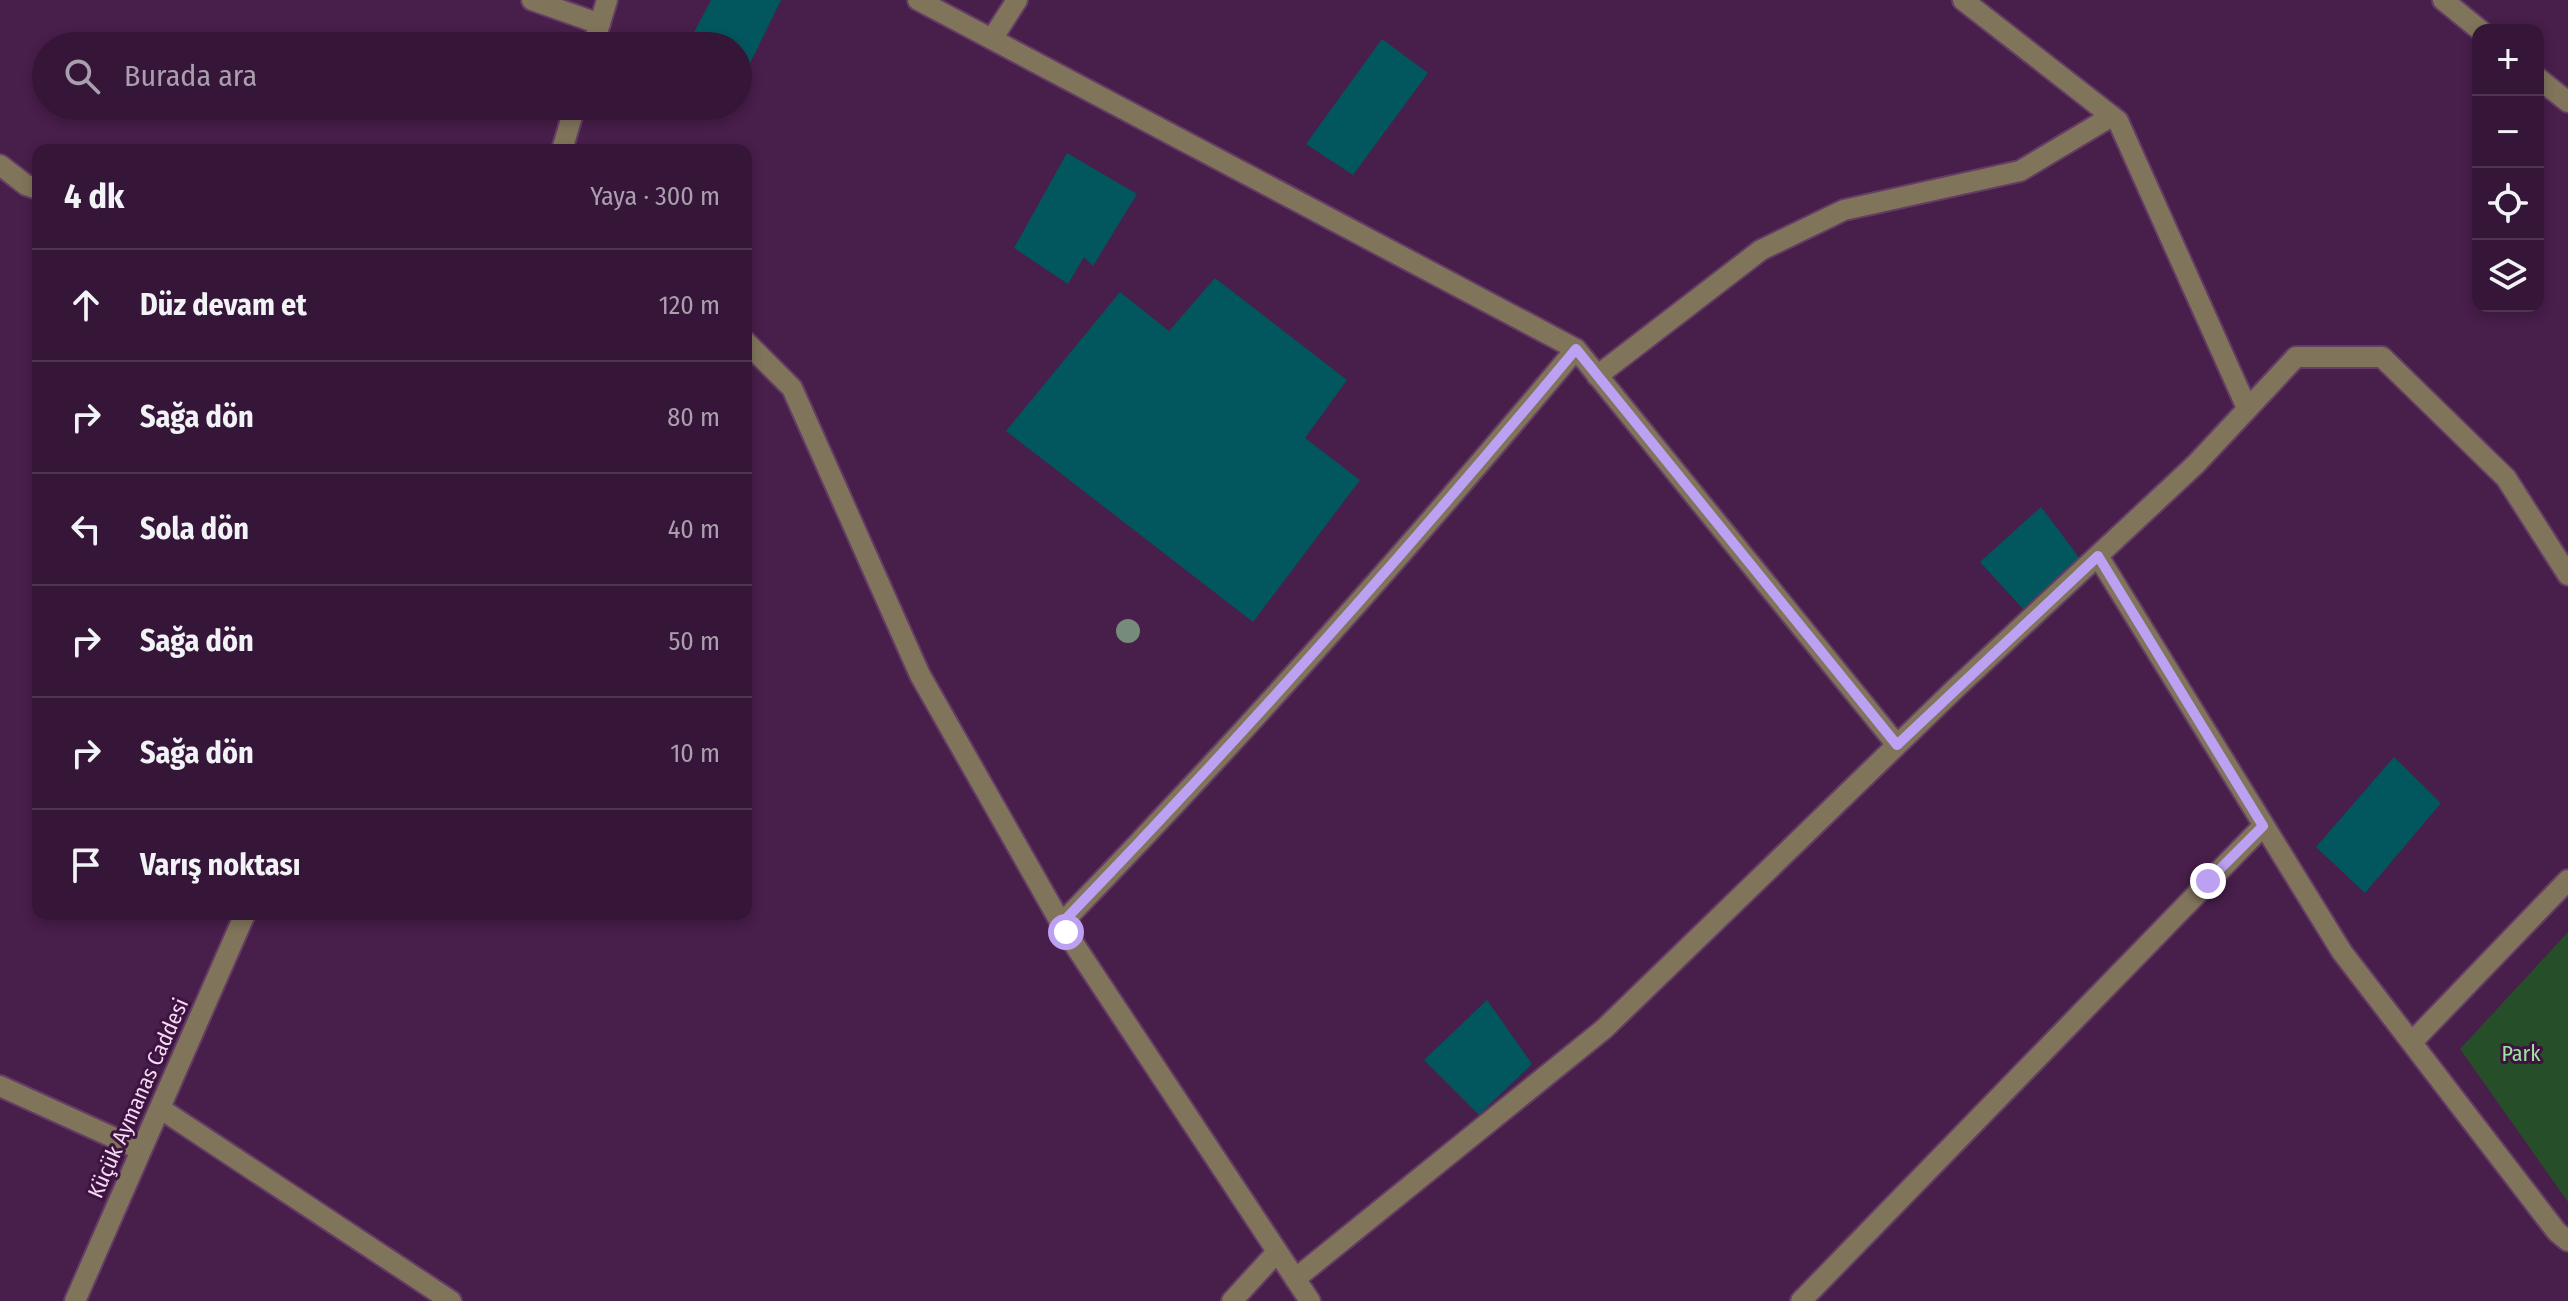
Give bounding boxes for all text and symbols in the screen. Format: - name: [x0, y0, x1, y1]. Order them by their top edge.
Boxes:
- map controls: [2472, 24, 2544, 312]
- button: +: [2472, 24, 2544, 96]
- search box: [32, 32, 752, 120]
- icon: search: [60, 54, 104, 98]
- text: Burada ara: [124, 58, 257, 94]
- button: −: [2472, 96, 2544, 168]
- button: locate: [2472, 168, 2544, 240]
- text: 4 dk: [64, 176, 124, 217]
- text: Yaya · 300 m: [590, 181, 720, 212]
- button: layers: [2472, 240, 2544, 312]
- icon: ahead: [64, 283, 108, 327]
- text: Düz devam et: [140, 287, 307, 323]
- text: 120 m: [659, 290, 720, 321]
- icon: right: [64, 395, 108, 439]
- text: Sağa dön: [140, 399, 254, 435]
- text: 80 m: [667, 402, 720, 433]
- icon: left: [64, 507, 108, 551]
- text: Sola dön: [140, 511, 249, 547]
- text: 40 m: [668, 514, 720, 545]
- icon: right: [64, 619, 108, 663]
- text: Sağa dön: [140, 623, 254, 659]
- text: 50 m: [668, 626, 720, 657]
- icon: right: [64, 731, 108, 775]
- text: Sağa dön: [140, 735, 254, 771]
- text: 10 m: [670, 738, 720, 769]
- icon: arrive: [64, 843, 108, 887]
- text: Varış noktası: [140, 847, 301, 883]
- route end: [2190, 863, 2226, 899]
- route start: [1048, 914, 1084, 950]
- street label: Küçük Aymanas Caddesi: [82, 994, 194, 1202]
- park label: Park: [2501, 1040, 2541, 1067]

